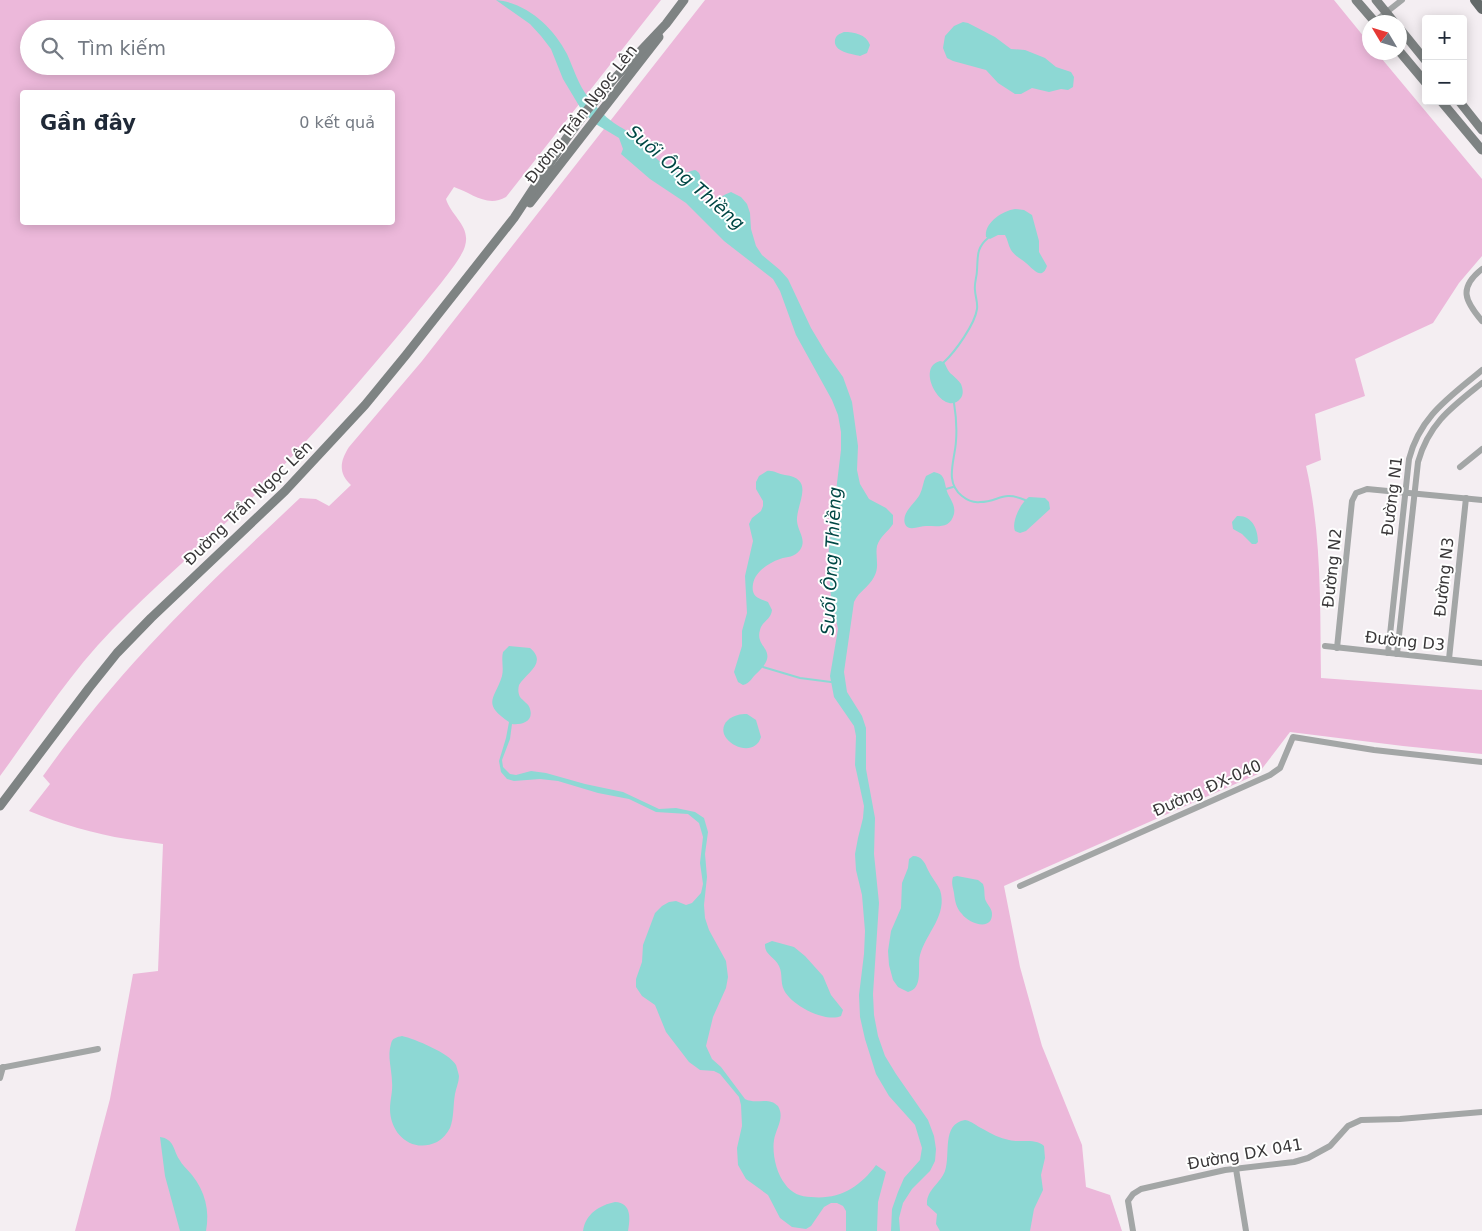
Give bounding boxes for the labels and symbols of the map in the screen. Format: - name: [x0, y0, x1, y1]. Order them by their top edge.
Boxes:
- north arrow: [1362, 15, 1407, 60]
- street label: Đường Trần Ngọc Lên: [521, 41, 641, 187]
- water label: Suối Ông Thiềng: [623, 120, 749, 234]
- street label: Đường Trần Ngọc Lên: [180, 437, 316, 569]
- street label: Đường N1: [1378, 455, 1406, 537]
- water label: Suối Ông Thiềng: [817, 486, 845, 636]
- street label: Đường N2: [1318, 527, 1346, 609]
- street label: Đường N3: [1430, 536, 1458, 618]
- street label: Đường D3: [1364, 627, 1446, 655]
- street label: Đường ĐX-040: [1150, 756, 1264, 820]
- street label: Đường DX 041: [1186, 1135, 1304, 1173]

